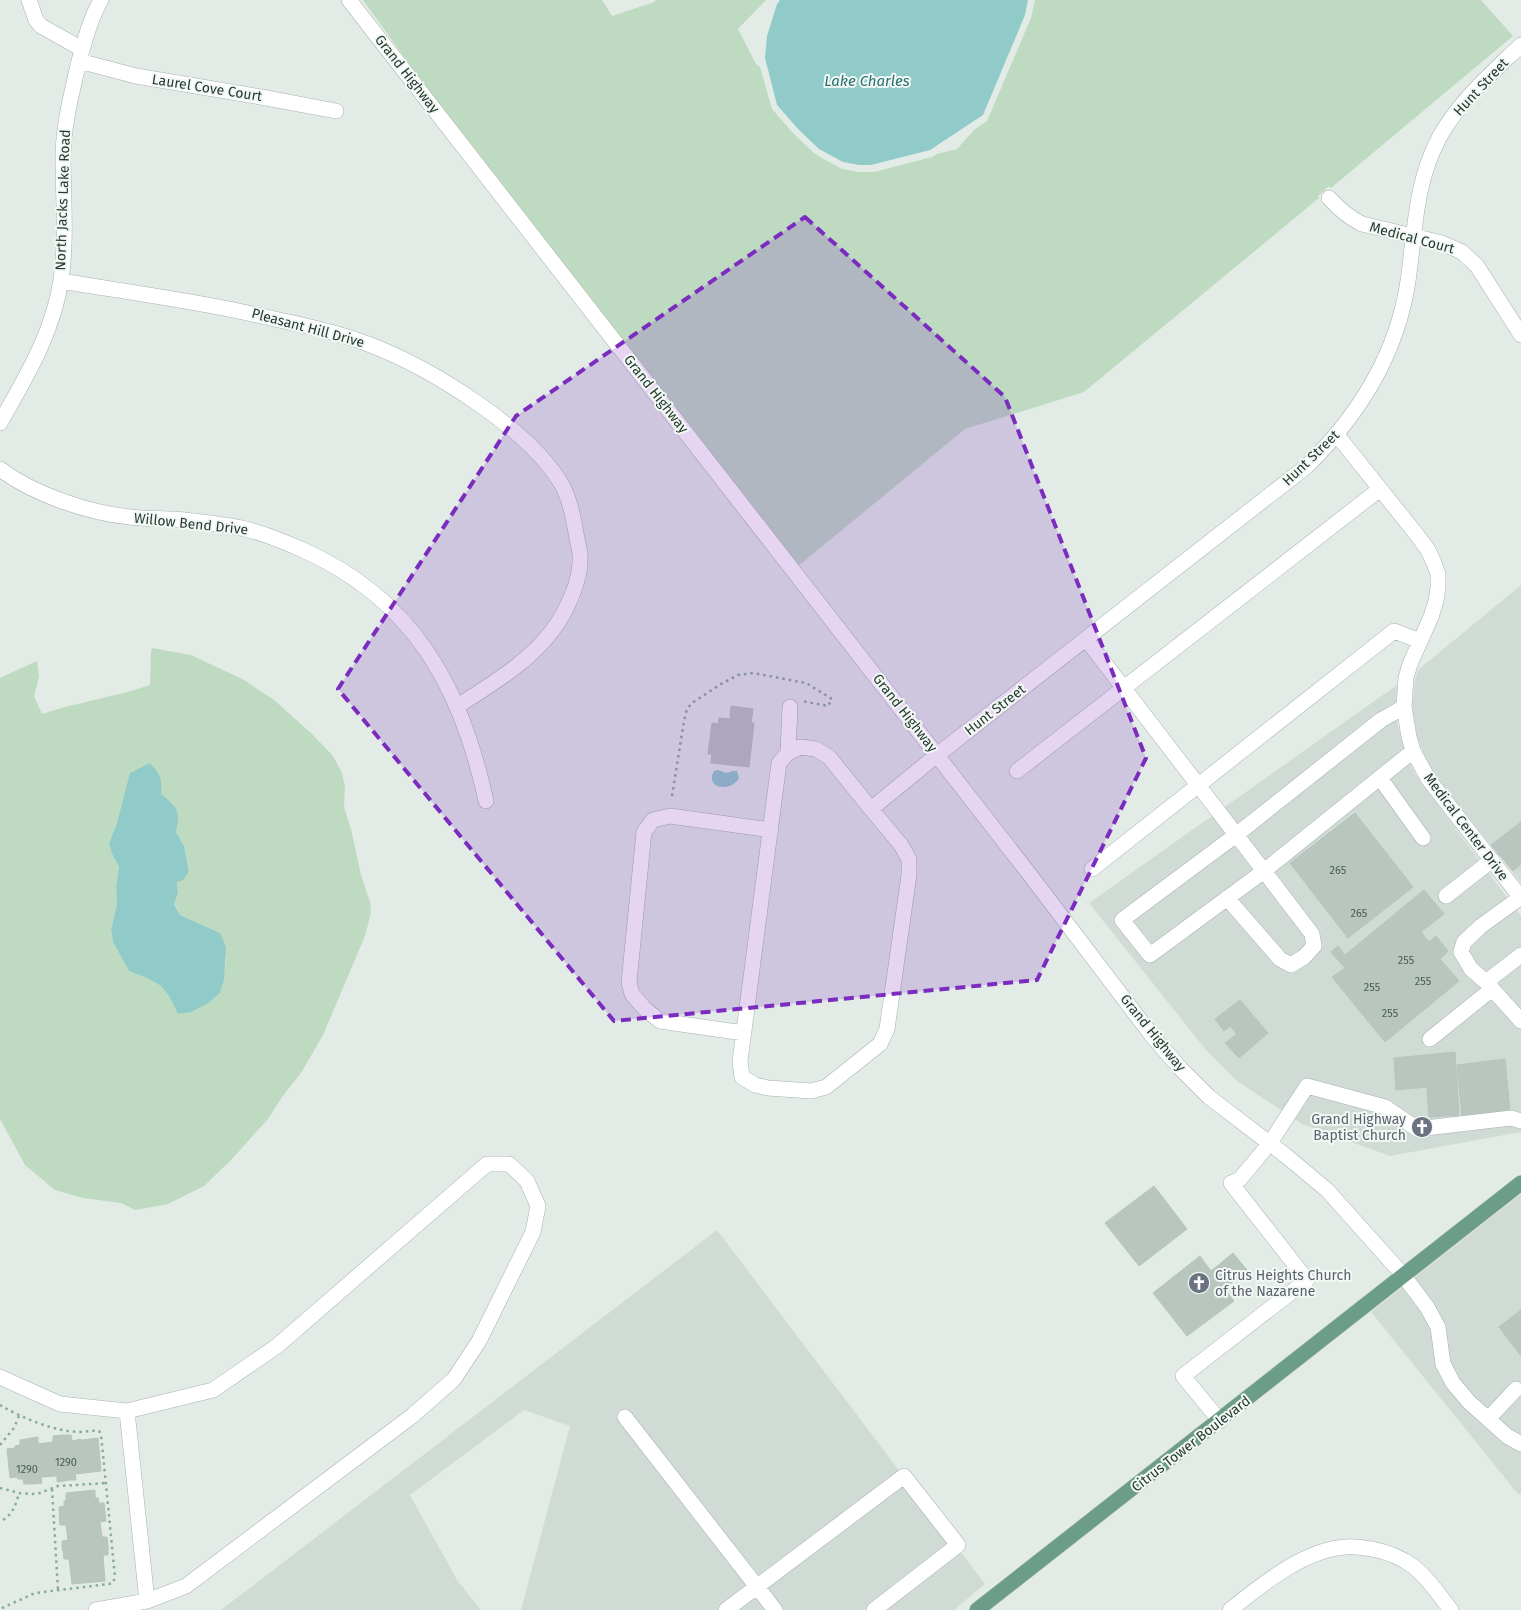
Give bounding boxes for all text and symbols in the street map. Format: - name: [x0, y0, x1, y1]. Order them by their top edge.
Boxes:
- street label: Grand Highway: [371, 31, 443, 117]
- street label: Hunt Street: [1450, 54, 1513, 119]
- street label: Laurel Cove Court: [151, 71, 264, 105]
- water label: Lake Charles: [824, 72, 910, 90]
- street label: North Jacks Lake Road: [52, 129, 74, 271]
- street label: Medical Court: [1368, 219, 1457, 258]
- street label: Pleasant Hill Drive: [250, 305, 366, 351]
- street label: Grand Highway: [620, 351, 692, 437]
- street label: Hunt Street: [1279, 426, 1344, 489]
- street label: Willow Bend Drive: [133, 510, 249, 538]
- street label: Grand Highway: [869, 670, 941, 756]
- street label: Hunt Street: [961, 680, 1030, 739]
- street label: Medical Center Drive: [1420, 770, 1512, 884]
- house number: 265: [1330, 864, 1347, 877]
- house number: 265: [1351, 907, 1368, 920]
- house number: 255: [1398, 954, 1415, 967]
- house number: 255: [1415, 975, 1432, 988]
- house number: 255: [1364, 981, 1381, 994]
- street label: Grand Highway: [1117, 991, 1189, 1075]
- house number: 255: [1382, 1007, 1399, 1020]
- place label: Grand Highway Baptist Church: [1311, 1111, 1406, 1144]
- church icon: Grand Highway Baptist Church: [1410, 1115, 1434, 1139]
- place label: Citrus Heights Church of the Nazarene: [1215, 1267, 1351, 1300]
- church icon: Citrus Heights Church of the Nazarene: [1187, 1271, 1211, 1295]
- street label: Citrus Tower Boulevard: [1128, 1392, 1254, 1496]
- house number: 1290: [55, 1456, 77, 1469]
- house number: 1290: [16, 1463, 38, 1476]

